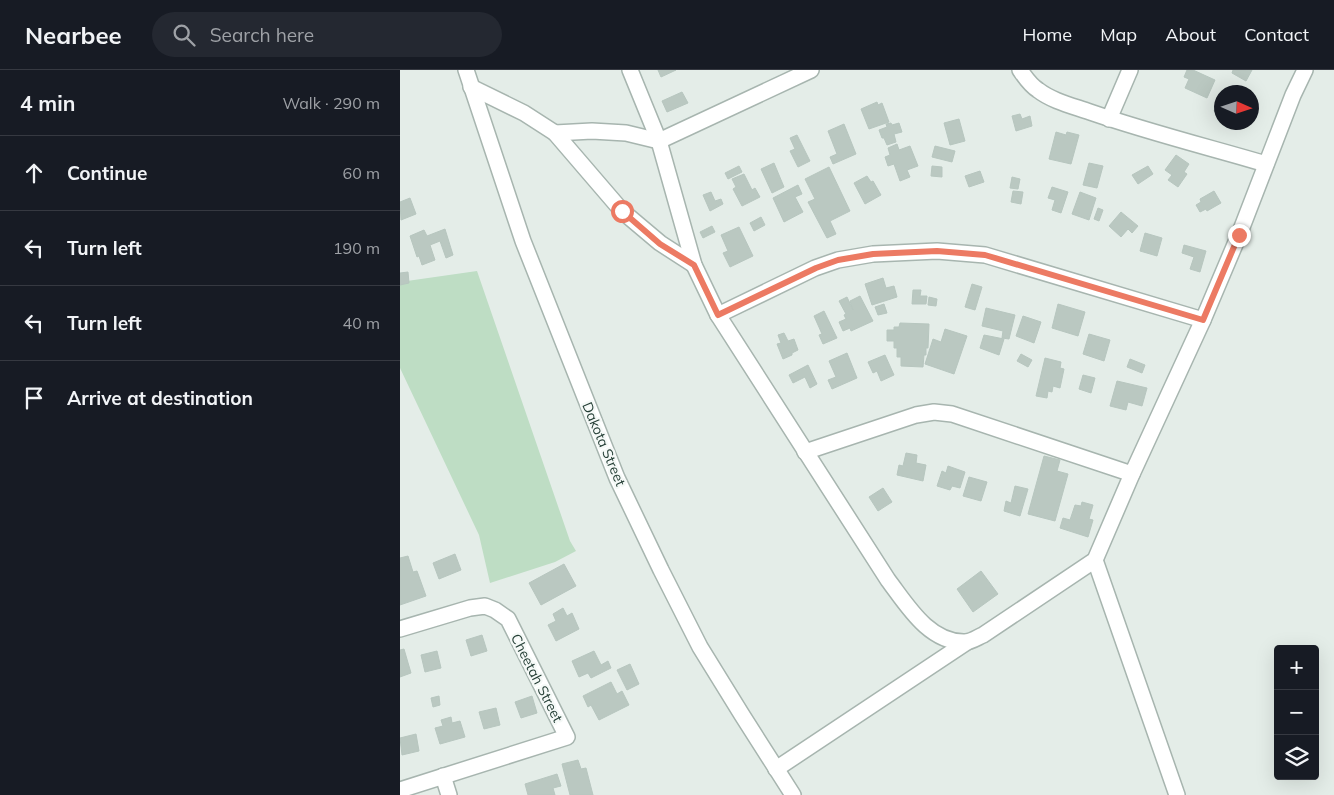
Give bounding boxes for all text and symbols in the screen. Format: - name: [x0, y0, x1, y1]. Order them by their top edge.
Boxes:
- search box: [152, 12, 502, 57]
- text: Nearbee: [25, 20, 122, 50]
- icon: search: [170, 21, 198, 49]
- text: Search here: [210, 23, 314, 47]
- text: Home: [1022, 23, 1072, 46]
- text: Map: [1100, 23, 1137, 46]
- text: About: [1165, 23, 1216, 46]
- text: Contact: [1244, 23, 1309, 46]
- north arrow: [1214, 85, 1259, 130]
- text: 4 min: [20, 90, 75, 116]
- text: Walk · 290 m: [282, 93, 380, 113]
- icon: ahead: [20, 159, 48, 187]
- text: Continue: [67, 161, 147, 185]
- text: 60 m: [343, 163, 380, 183]
- route start: [611, 200, 634, 223]
- route end: [1228, 224, 1251, 247]
- icon: left: [20, 234, 48, 262]
- text: Turn left: [67, 236, 142, 260]
- text: 190 m: [333, 238, 380, 258]
- icon: left: [20, 309, 48, 337]
- text: Turn left: [67, 311, 142, 335]
- text: 40 m: [343, 313, 380, 333]
- icon: arrive: [20, 384, 48, 412]
- text: Arrive at destination: [67, 386, 253, 410]
- street label: Dakota Street: [578, 399, 630, 489]
- street label: Cheetah Street: [507, 631, 567, 725]
- map controls: [1274, 645, 1319, 780]
- button: +: [1274, 645, 1319, 690]
- button: −: [1274, 690, 1319, 735]
- button: layers: [1274, 735, 1319, 780]

